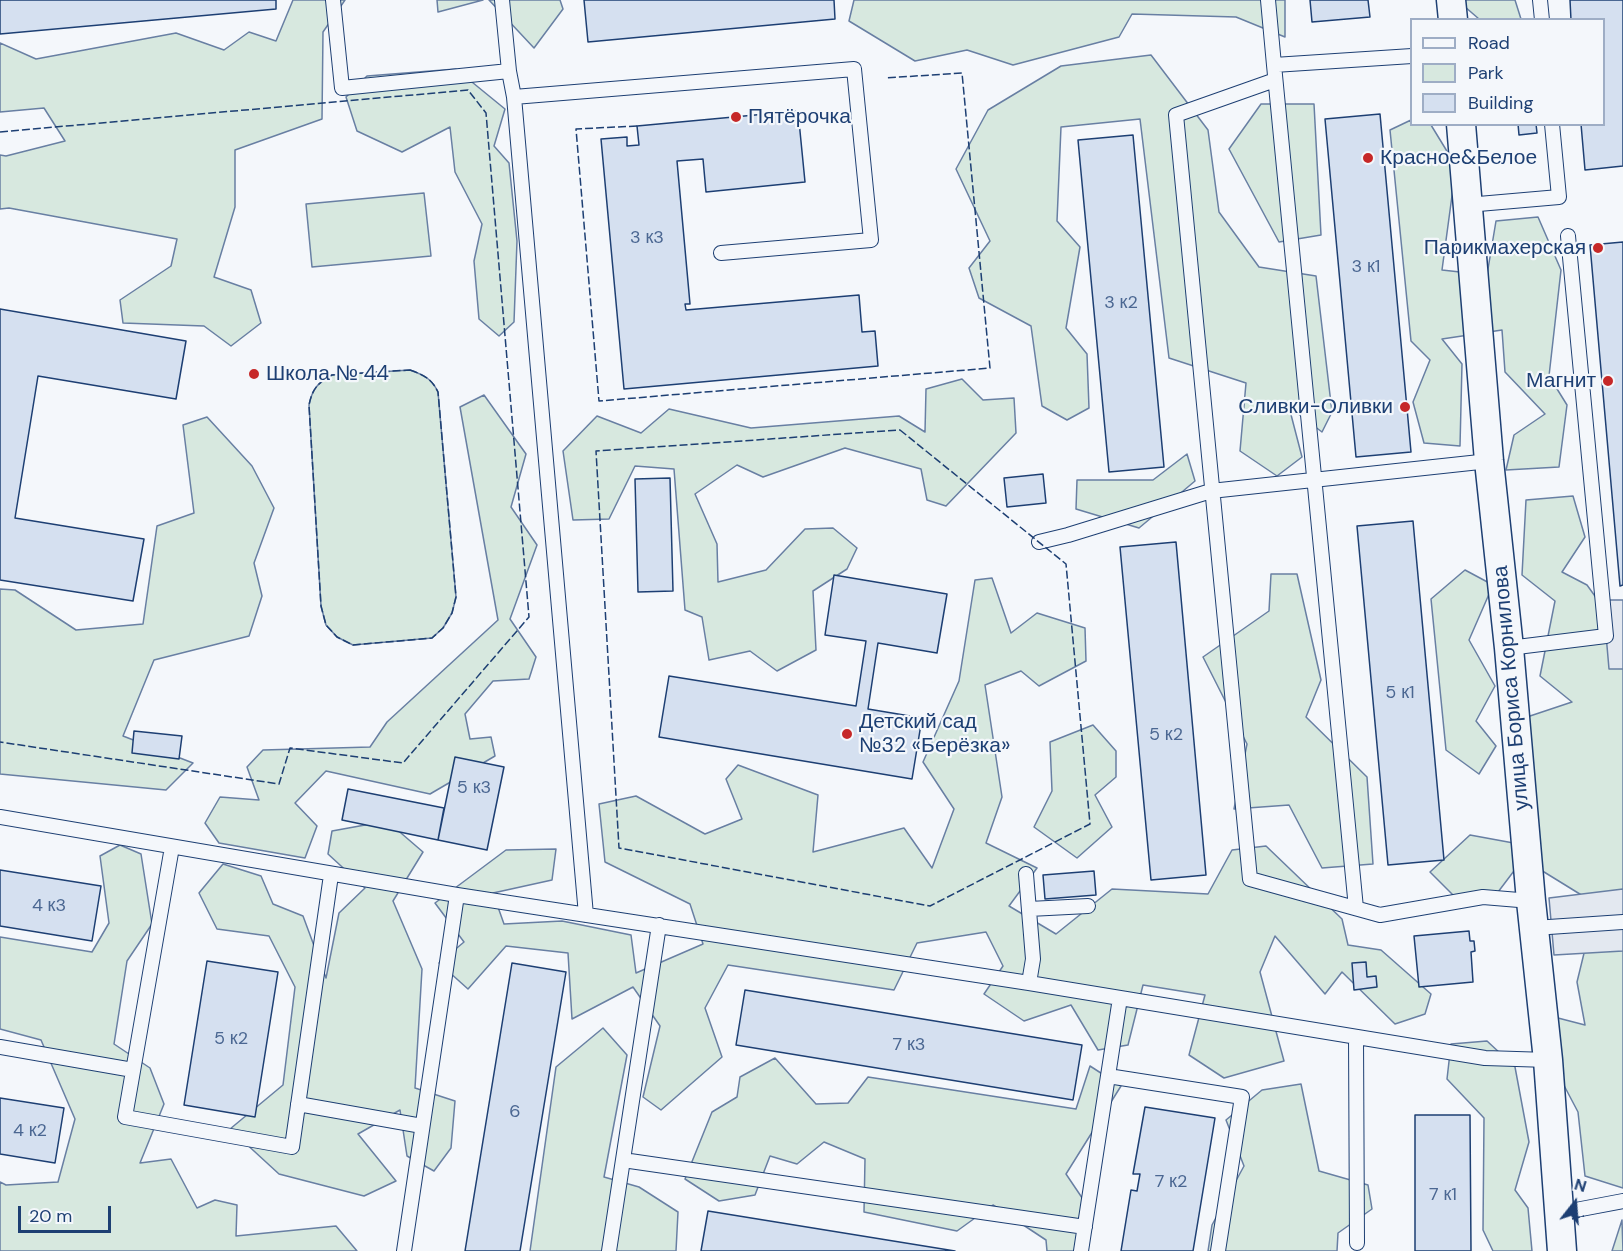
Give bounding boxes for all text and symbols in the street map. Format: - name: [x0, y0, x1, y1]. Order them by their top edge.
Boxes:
- legend: [1410, 18, 1605, 126]
- text: Road: [1468, 31, 1510, 55]
- text: Park: [1468, 61, 1504, 85]
- text: Building: [1468, 91, 1533, 115]
- place label: Пятёрочка: [748, 104, 851, 130]
- marker: Пятёрочка: [729, 110, 743, 124]
- place label: Красное&Белое: [1380, 145, 1537, 171]
- marker: Красное&Белое: [1361, 151, 1375, 165]
- house number: 3 к3: [630, 227, 664, 249]
- place label: Парикмахерская: [1424, 235, 1586, 261]
- marker: Парикмахерская: [1591, 241, 1605, 255]
- house number: 3 к1: [1352, 256, 1380, 278]
- house number: 3 к2: [1104, 292, 1138, 314]
- place label: Школа № 44: [266, 361, 389, 387]
- marker: Школа № 44: [247, 367, 261, 381]
- place label: Магнит: [1526, 368, 1596, 394]
- marker: Магнит: [1601, 374, 1615, 388]
- place label: Сливки-Оливки: [1238, 394, 1393, 420]
- marker: Сливки-Оливки: [1398, 400, 1412, 414]
- street label: улица Бориса Корнилова: [1489, 565, 1535, 811]
- house number: 5 к1: [1385, 682, 1415, 704]
- place label: Детский сад №32 «Берёзка»: [859, 709, 1010, 759]
- house number: 5 к2: [1149, 724, 1183, 746]
- marker: Детский сад №32 «Берёзка»: [840, 727, 854, 741]
- house number: 5 к3: [457, 777, 491, 799]
- house number: 4 к3: [32, 895, 66, 917]
- house number: 5 к2: [214, 1028, 248, 1050]
- house number: 7 к3: [893, 1034, 925, 1056]
- house number: 6: [509, 1101, 521, 1123]
- house number: 4 к2: [13, 1120, 47, 1142]
- house number: 7 к2: [1155, 1171, 1187, 1193]
- north arrow: [1545, 1173, 1605, 1233]
- text: N: [1572, 1174, 1589, 1197]
- house number: 7 к1: [1429, 1184, 1457, 1206]
- scale bar: [21, 1194, 114, 1232]
- text: 20 m: [29, 1204, 72, 1228]

